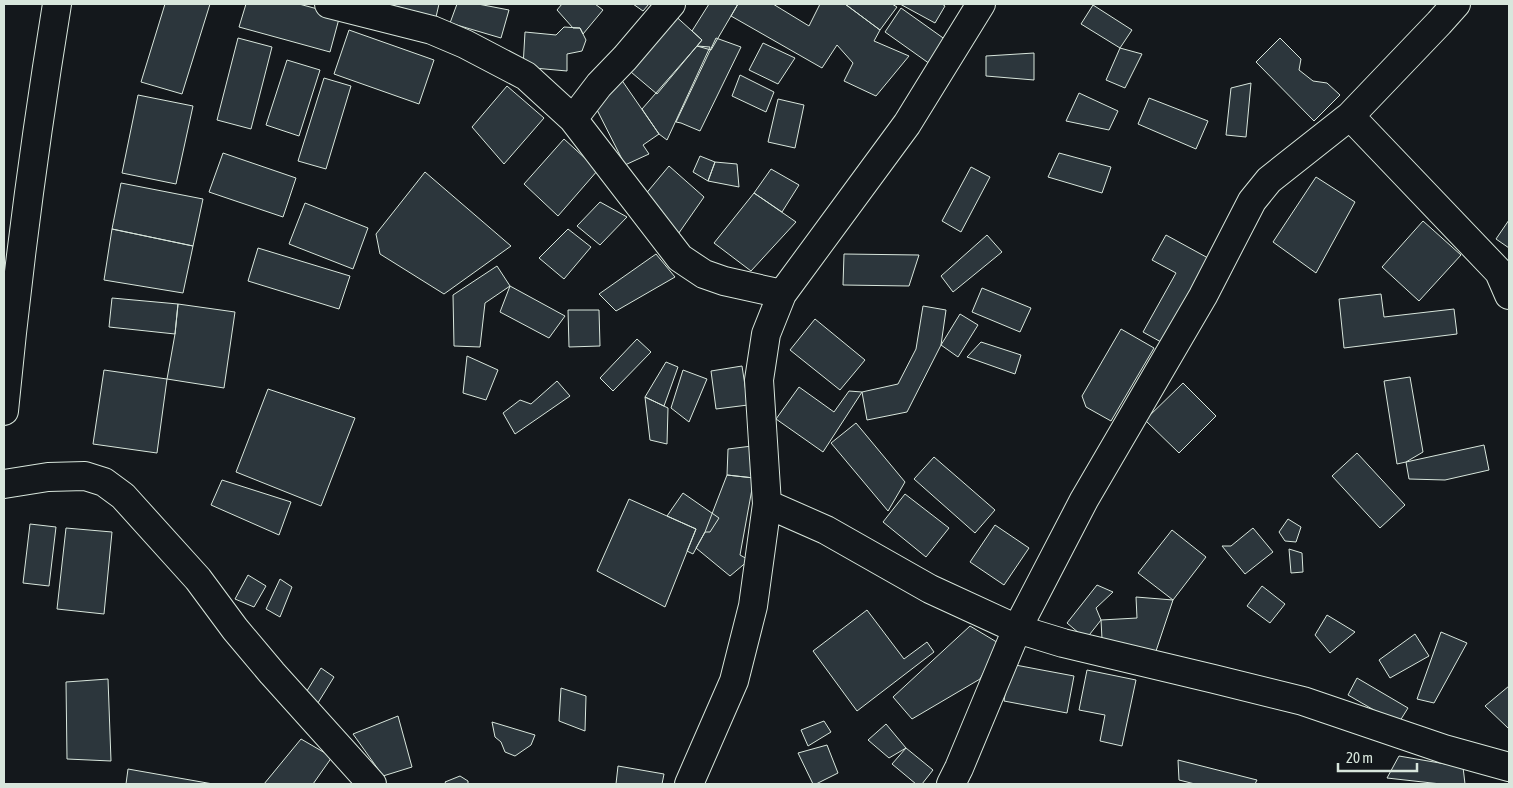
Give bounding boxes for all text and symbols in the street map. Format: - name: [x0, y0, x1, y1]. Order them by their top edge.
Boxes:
- scale bar: [1338, 740, 1417, 772]
- text: 20 m: [1346, 749, 1373, 766]

